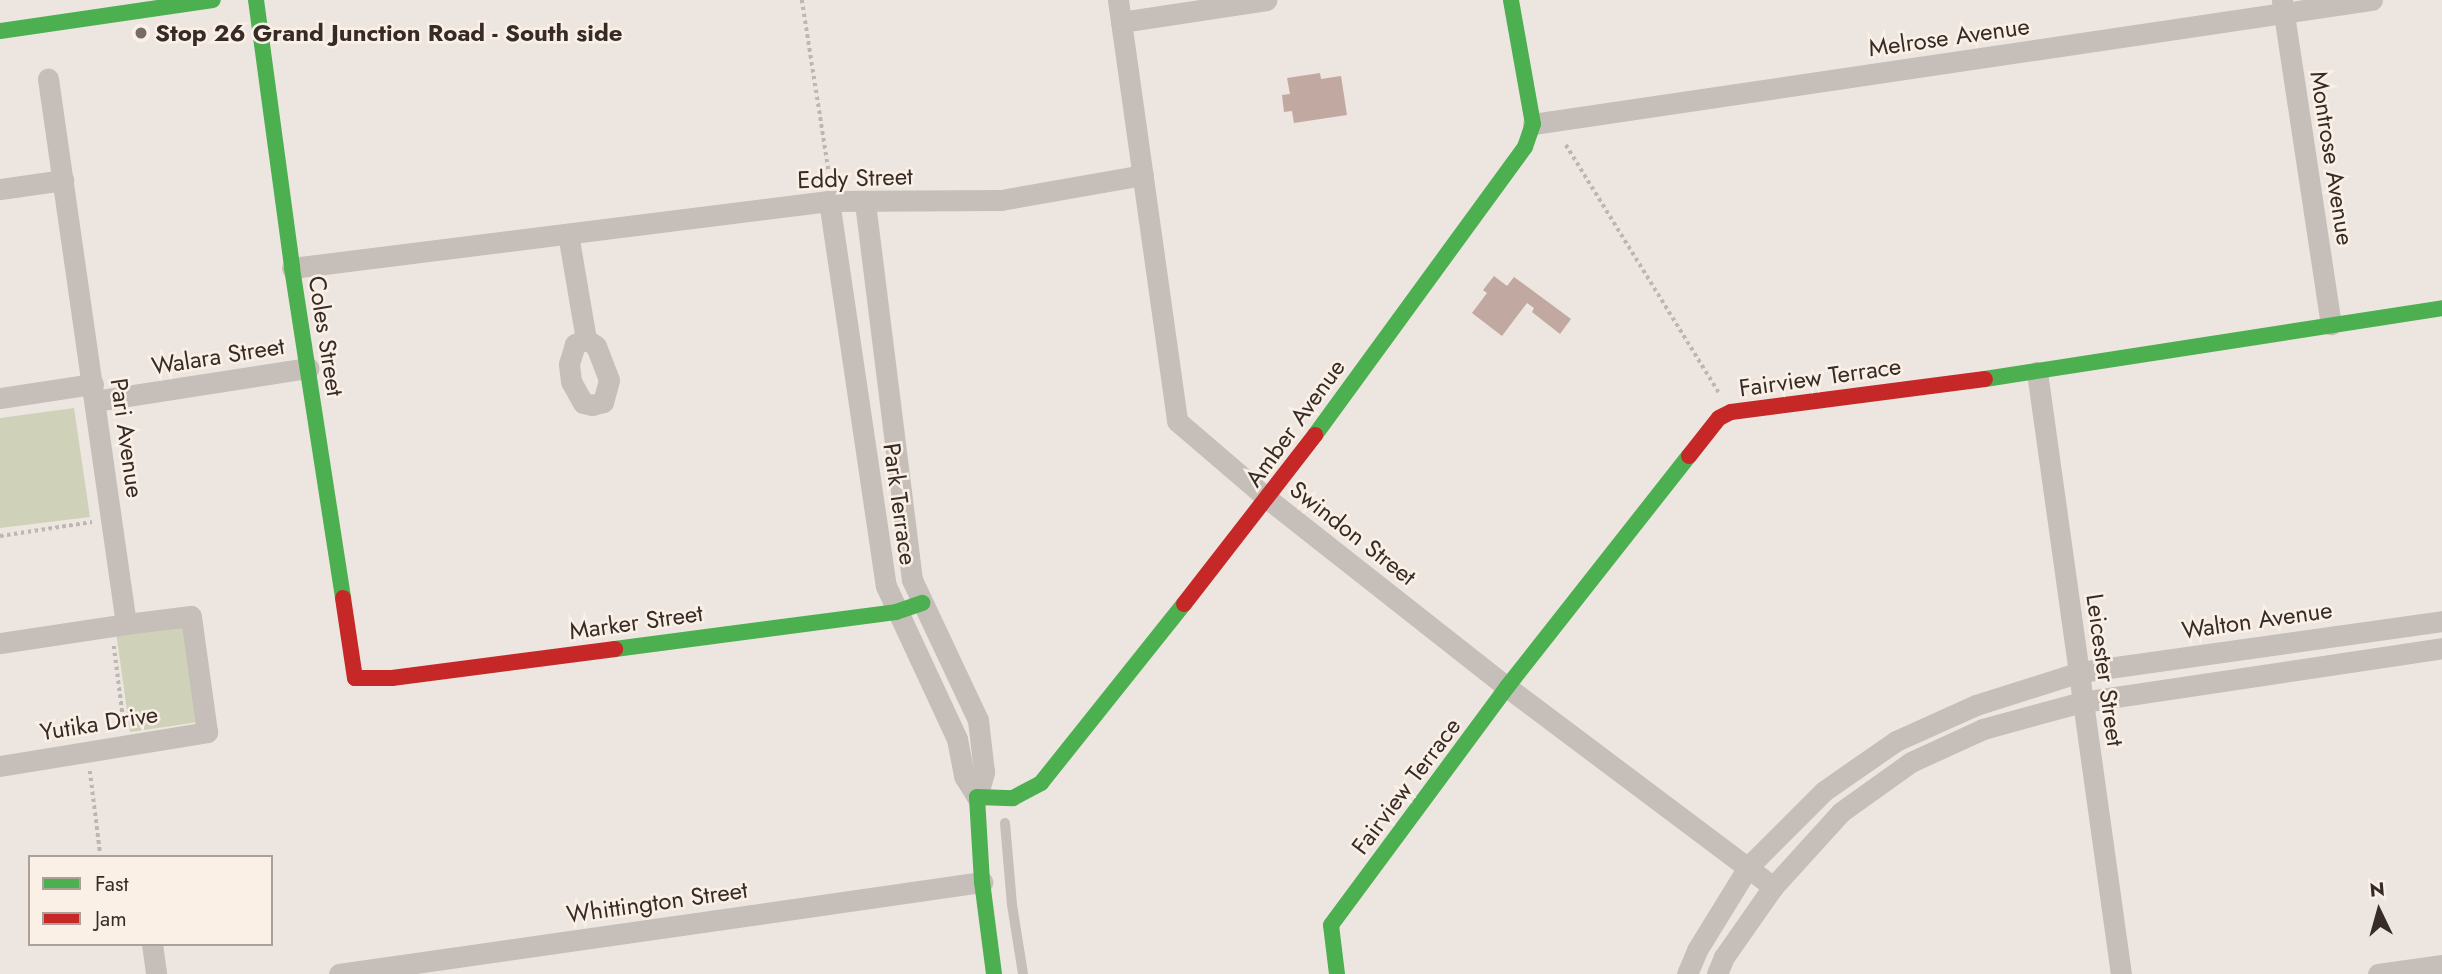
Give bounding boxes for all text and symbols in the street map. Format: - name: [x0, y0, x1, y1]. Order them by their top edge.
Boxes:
- street label: Melrose Avenue: [1867, 11, 2031, 63]
- place label: Stop 26 Grand Junction Road - South side: [155, 19, 622, 47]
- marker: Stop 26 Grand Junction Road - South side: [133, 25, 149, 41]
- street label: Montrose Avenue: [2304, 69, 2360, 247]
- street label: Eddy Street: [797, 162, 913, 194]
- street label: Coles Street: [302, 274, 350, 398]
- street label: Walara Street: [149, 331, 287, 381]
- street label: Fairview Terrace: [1737, 351, 1903, 403]
- street label: Amber Avenue: [1239, 354, 1351, 492]
- street label: Pari Avenue: [104, 376, 150, 500]
- street label: Park Terrace: [877, 441, 923, 567]
- street label: Swindon Street: [1284, 475, 1422, 591]
- street label: Leicester Street: [2080, 592, 2130, 748]
- street label: Walton Avenue: [2180, 595, 2334, 645]
- street label: Marker Street: [567, 598, 705, 646]
- street label: Yutika Drive: [38, 699, 160, 747]
- street label: Fairview Terrace: [1345, 712, 1467, 860]
- legend: [28, 855, 273, 946]
- text: Fast: [95, 869, 128, 899]
- street label: Whittington Street: [565, 875, 749, 929]
- text: N: [2368, 875, 2386, 904]
- north arrow: [2344, 876, 2414, 946]
- text: Jam: [95, 904, 127, 934]

